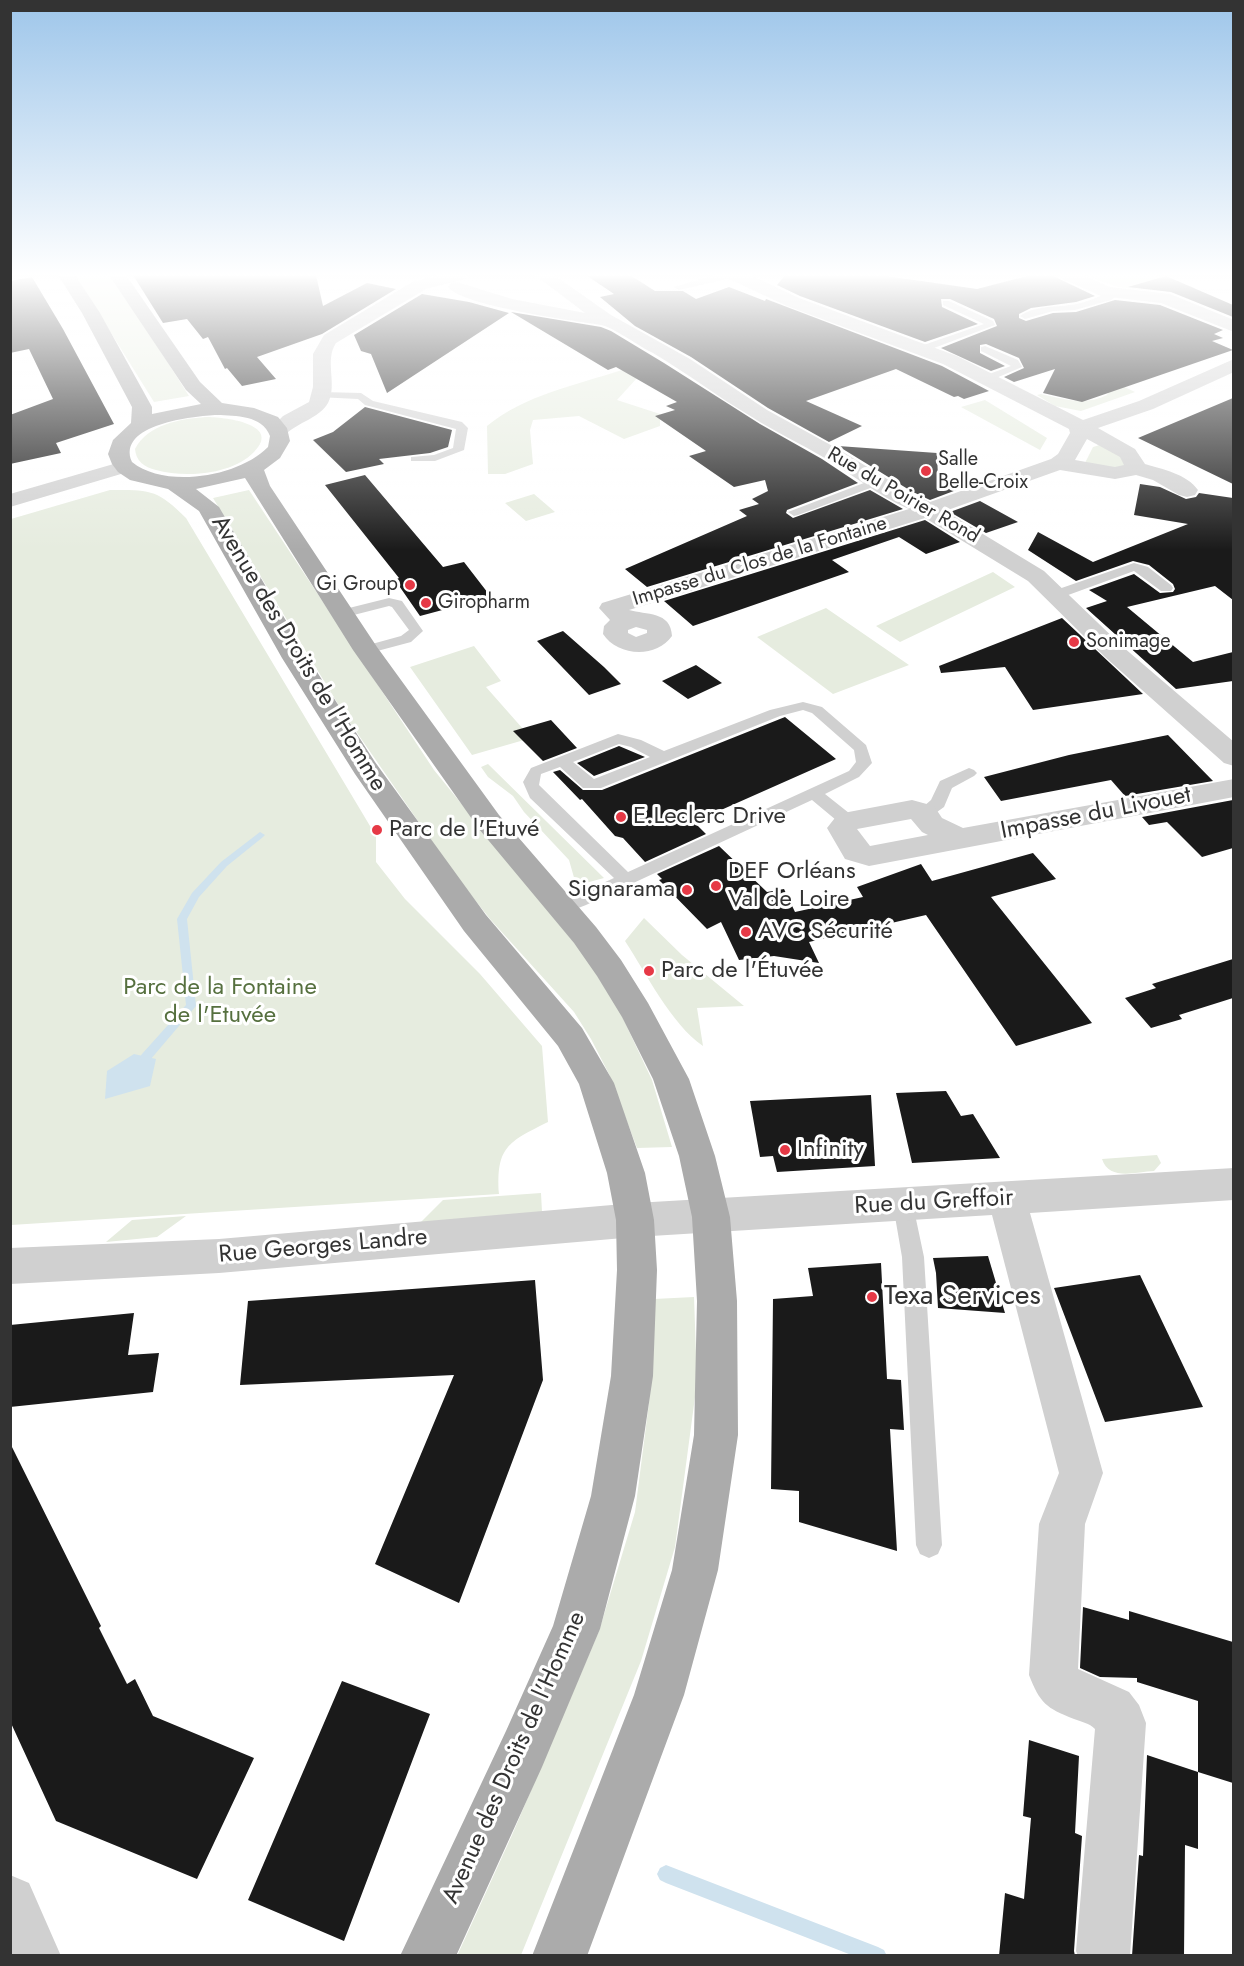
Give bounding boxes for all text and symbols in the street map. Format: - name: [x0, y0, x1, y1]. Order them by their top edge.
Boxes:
- street label: Rue du Poirier Rond: [823, 443, 983, 549]
- place label: Salle Belle-Croix: [938, 448, 1028, 495]
- marker: Salle Belle-Croix: [919, 464, 933, 478]
- street label: Avenue des Droits de l'Homme: [204, 511, 392, 797]
- street label: Impasse du Clos de la Fontaine: [630, 512, 890, 612]
- place label: Gi Group: [316, 573, 398, 597]
- marker: Gi Group: [403, 578, 417, 592]
- place label: Giropharm: [438, 591, 530, 615]
- marker: Giropharm: [419, 596, 433, 610]
- place label: Sonimage: [1086, 630, 1170, 654]
- marker: Sonimage: [1067, 635, 1081, 649]
- street label: Impasse du Livouet: [998, 781, 1194, 847]
- place label: E.Leclerc Drive: [633, 803, 786, 831]
- marker: E.Leclerc Drive: [614, 810, 628, 824]
- place label: Parc de l'Etuvé: [389, 816, 539, 844]
- marker: Parc de l'Etuvé: [370, 823, 384, 837]
- place label: DEF Orléans Val de Loire: [728, 858, 856, 914]
- place label: Signarama: [568, 876, 675, 904]
- marker: DEF Orléans Val de Loire: [709, 879, 723, 893]
- marker: Signarama: [680, 883, 694, 897]
- place label: AVC Sécurité: [758, 918, 893, 946]
- marker: AVC Sécurité: [739, 925, 753, 939]
- place label: Parc de l'Étuvée: [661, 957, 824, 985]
- marker: Parc de l'Étuvée: [642, 964, 656, 978]
- park label: Parc de la Fontaine de l'Etuvée: [123, 974, 317, 1030]
- place label: Infinity: [797, 1136, 864, 1164]
- marker: Infinity: [778, 1143, 792, 1157]
- street label: Rue du Greffoir: [854, 1184, 1014, 1222]
- street label: Rue Georges Landre: [217, 1224, 429, 1270]
- place label: Texa Services: [884, 1280, 1041, 1314]
- marker: Texa Services: [865, 1290, 879, 1304]
- street label: Avenue des Droits de l'Homme: [437, 1607, 593, 1909]

